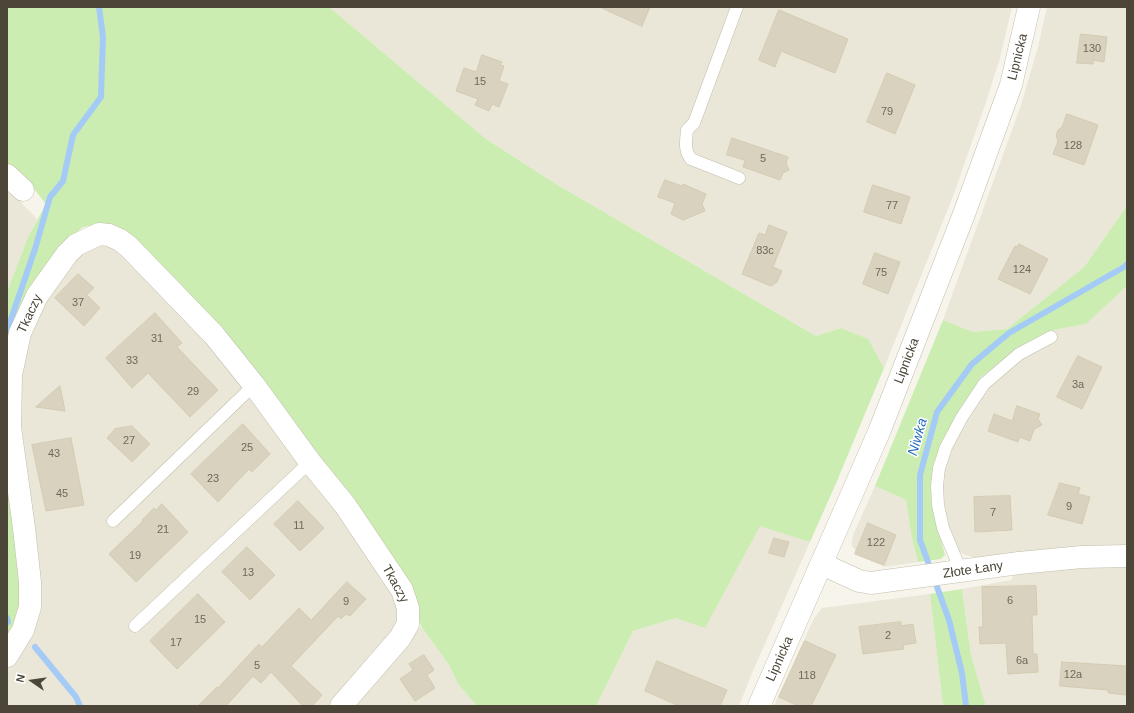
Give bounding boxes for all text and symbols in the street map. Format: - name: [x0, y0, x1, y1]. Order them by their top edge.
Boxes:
- street label: Lipnicka: [1005, 32, 1031, 82]
- house number: 130: [1083, 42, 1101, 56]
- house number: 15: [474, 75, 486, 89]
- house number: 79: [881, 105, 893, 119]
- house number: 128: [1064, 139, 1082, 153]
- house number: 5: [760, 152, 766, 166]
- house number: 77: [886, 199, 898, 213]
- house number: 83c: [756, 244, 774, 258]
- house number: 124: [1013, 263, 1031, 277]
- house number: 75: [875, 266, 887, 280]
- street label: Tkaczy: [14, 292, 46, 336]
- house number: 37: [72, 296, 84, 310]
- house number: 31: [151, 332, 163, 346]
- street label: Lipnicka: [891, 336, 923, 386]
- house number: 33: [126, 354, 138, 368]
- house number: 3a: [1072, 378, 1084, 392]
- house number: 29: [187, 385, 199, 399]
- water label: Niwka: [905, 416, 931, 458]
- house number: 27: [123, 434, 135, 448]
- house number: 25: [241, 441, 253, 455]
- house number: 43: [48, 447, 60, 461]
- house number: 23: [207, 472, 219, 486]
- house number: 45: [56, 487, 68, 501]
- house number: 9: [1066, 500, 1072, 514]
- house number: 7: [990, 506, 996, 520]
- house number: 11: [293, 519, 305, 533]
- house number: 21: [157, 523, 169, 537]
- house number: 122: [867, 536, 885, 550]
- house number: 19: [129, 549, 141, 563]
- street label: Złote Łany: [942, 558, 1004, 582]
- street label: Tkaczy: [378, 562, 412, 606]
- house number: 13: [242, 566, 254, 580]
- house number: 6: [1007, 594, 1013, 608]
- house number: 9: [343, 595, 349, 609]
- house number: 15: [194, 613, 206, 627]
- house number: 2: [885, 629, 891, 643]
- street label: Lipnicka: [763, 634, 797, 684]
- house number: 17: [170, 636, 182, 650]
- house number: 6a: [1016, 654, 1028, 668]
- house number: 5: [254, 659, 260, 673]
- north arrow: [12, 661, 52, 701]
- house number: 12a: [1064, 668, 1082, 682]
- house number: 118: [798, 669, 816, 683]
- text: N: [14, 673, 27, 684]

